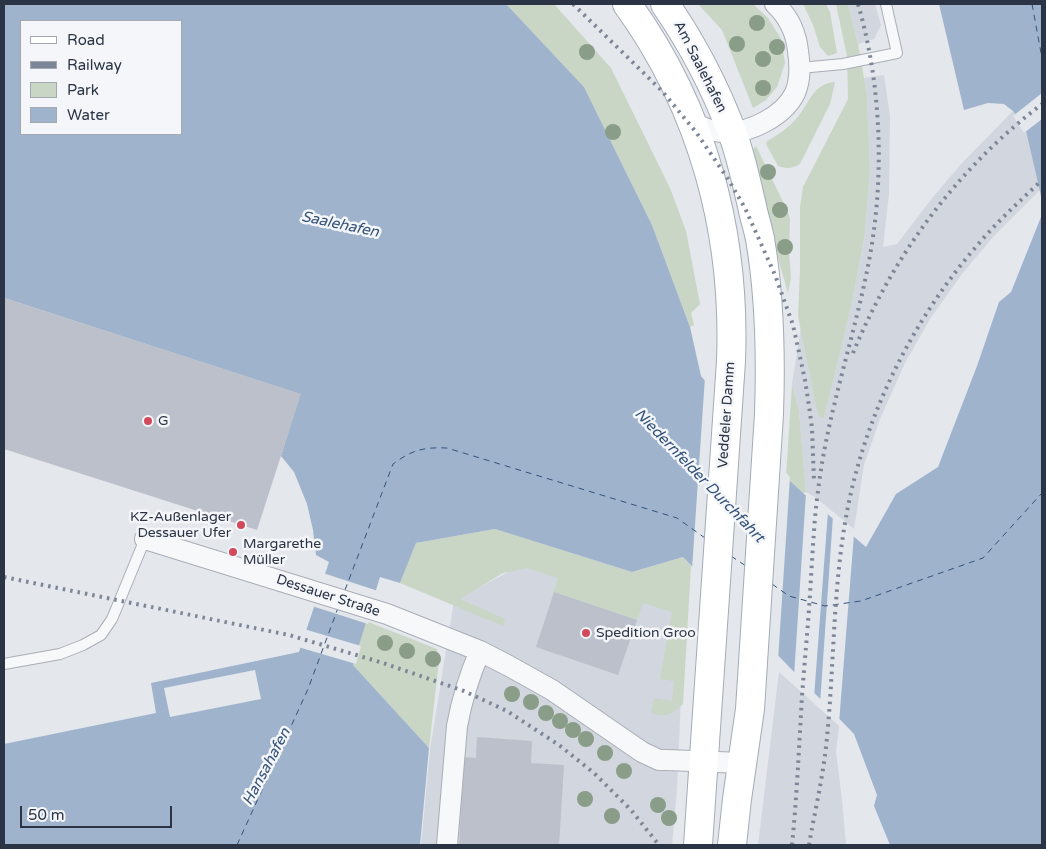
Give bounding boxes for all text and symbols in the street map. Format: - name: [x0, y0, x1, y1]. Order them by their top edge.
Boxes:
- street label: Am Saalehafen: [670, 19, 730, 115]
- legend: [20, 20, 182, 135]
- text: Road: [67, 31, 105, 49]
- text: Railway: [67, 56, 122, 74]
- text: Park: [67, 81, 99, 99]
- text: Water: [67, 106, 110, 124]
- water label: Saalehafen: [300, 208, 380, 242]
- street label: Veddeler Damm: [715, 361, 739, 469]
- water label: Niedernfelder Durchfahrt: [630, 405, 768, 547]
- place label: G: [158, 413, 169, 429]
- marker: G: [142, 415, 154, 427]
- place label: KZ-Außenlager Dessauer Ufer: [130, 509, 231, 542]
- marker: KZ-Außenlager Dessauer Ufer: [235, 519, 247, 531]
- place label: Margarethe Müller: [243, 536, 321, 568]
- marker: Margarethe Müller: [227, 546, 239, 558]
- street label: Dessauer Straße: [274, 571, 382, 621]
- place label: Spedition Groo: [596, 625, 696, 641]
- marker: Spedition Groo: [580, 627, 592, 639]
- water label: Hansahafen: [239, 725, 295, 809]
- scale bar: [22, 796, 175, 828]
- text: 50 m: [28, 806, 65, 824]

